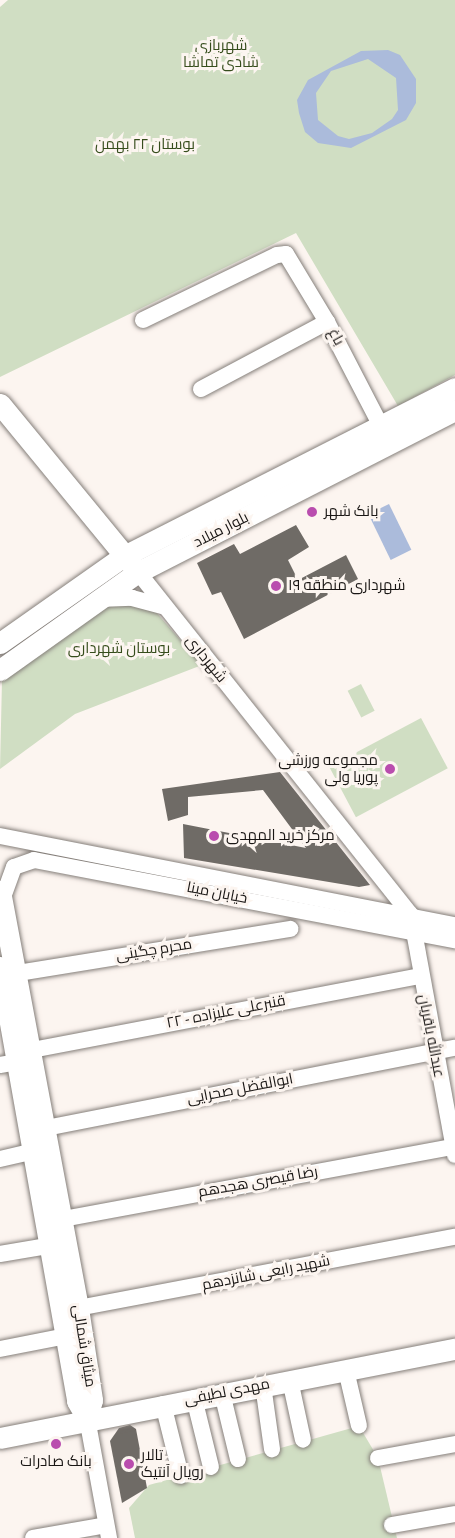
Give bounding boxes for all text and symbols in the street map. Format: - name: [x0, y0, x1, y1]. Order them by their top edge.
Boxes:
- park label: شهربازی شادی تماشا: [183, 36, 259, 71]
- park label: بوستان ۲۲ بهمن: [95, 136, 195, 154]
- street label: باغ: [324, 325, 348, 349]
- place label: بانک شهر: [324, 503, 378, 521]
- marker: بانک شهر: [305, 505, 319, 519]
- street label: بلوار میلاد: [190, 508, 252, 552]
- place label: شهرداری منطقه ۱۹: [288, 577, 405, 595]
- marker: شهرداری منطقه ۱۹: [269, 579, 283, 593]
- street label: شهرداری: [182, 632, 230, 686]
- park label: بوستان شهرداری: [68, 640, 170, 658]
- place label: مجموعه ورزشی پوریا ولی: [278, 751, 378, 786]
- marker: مجموعه ورزشی پوریا ولی: [383, 762, 397, 776]
- place label: مرکز خرید المهدی: [226, 827, 335, 845]
- marker: مرکز خرید المهدی: [207, 829, 221, 843]
- street label: خیابان مینا: [185, 878, 249, 908]
- street label: محرم چگینی: [115, 935, 193, 965]
- street label: قنبرعلی علیزاده - ۲۲: [165, 992, 287, 1032]
- street label: عبدالله باقریان: [414, 993, 448, 1079]
- street label: ابوالفضل صحرایی: [185, 1070, 295, 1108]
- street label: رضا قیصری هجدهم: [197, 1163, 319, 1201]
- street label: شهید رابعی شانزدهم: [201, 1252, 331, 1294]
- street label: میثاق شمالی: [69, 1304, 99, 1388]
- street label: مهدی لطیفی: [183, 1375, 271, 1409]
- marker: بانک صادرات: [49, 1437, 63, 1451]
- place label: تالار رویال آنتیک: [141, 1446, 204, 1481]
- place label: بانک صادرات: [20, 1453, 92, 1471]
- marker: تالار رویال آنتیک: [122, 1457, 136, 1471]

